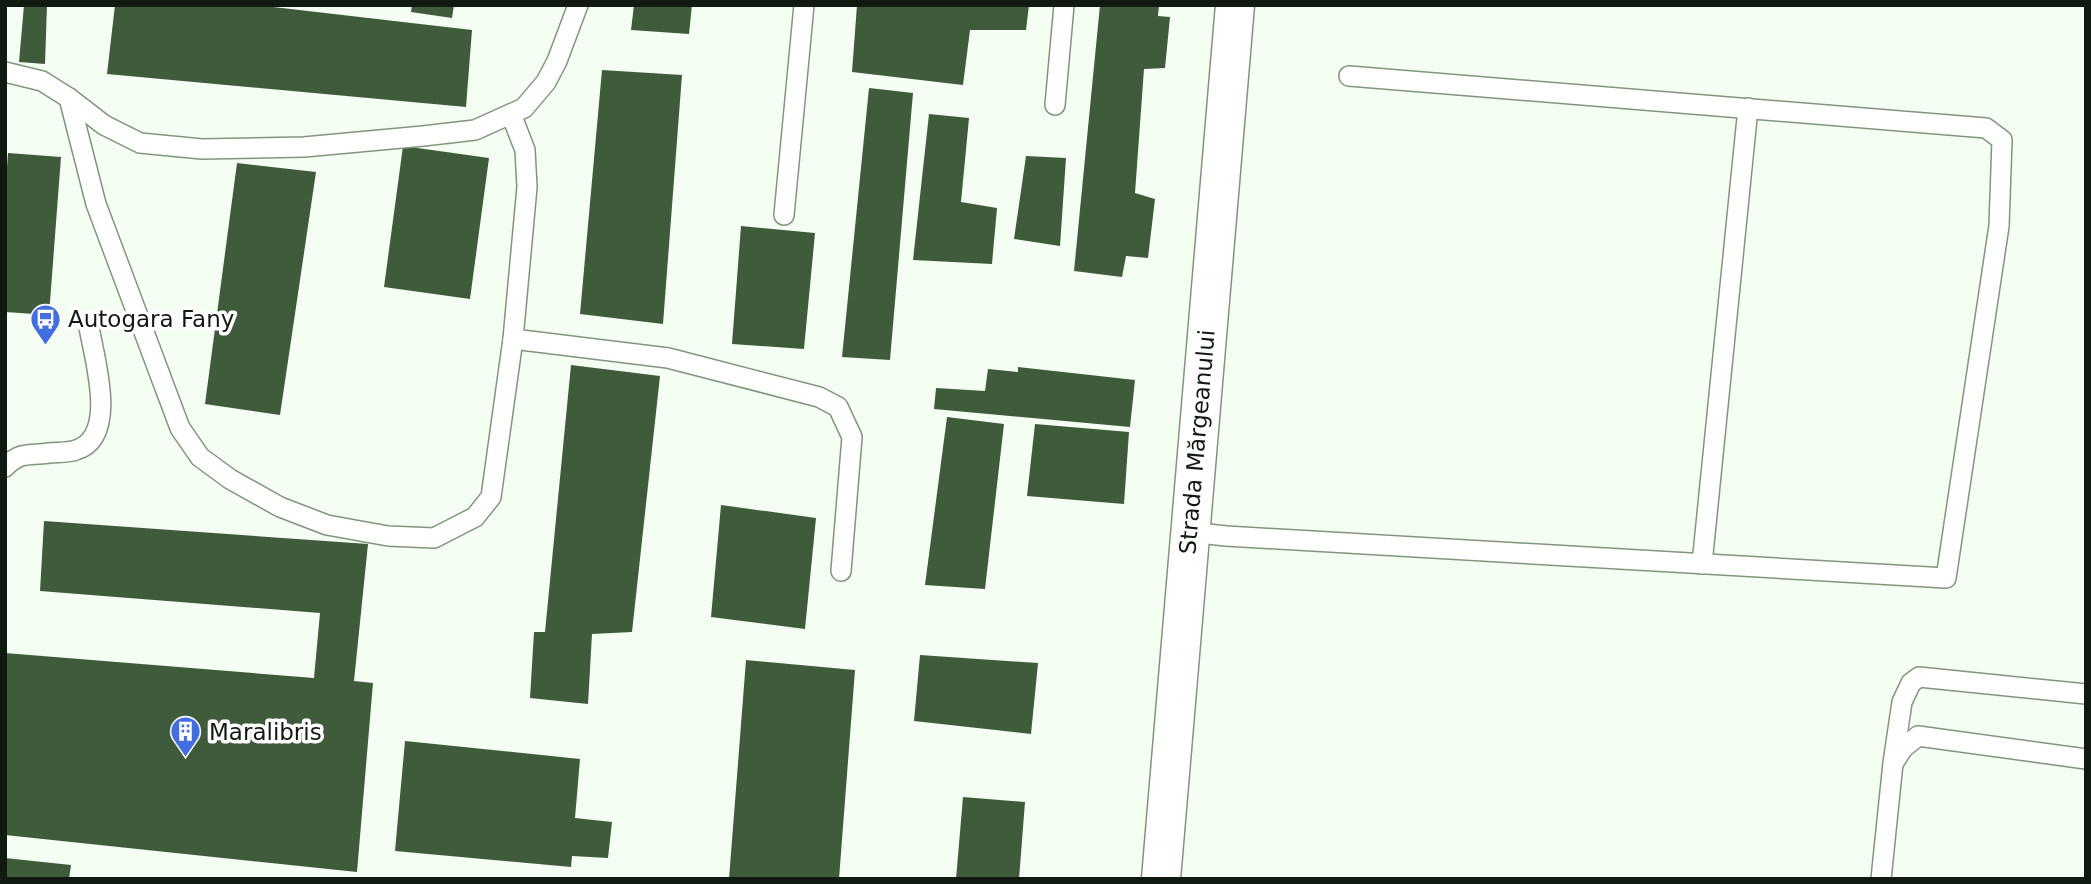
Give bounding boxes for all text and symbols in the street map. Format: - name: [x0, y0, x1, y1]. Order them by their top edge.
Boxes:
- bus stop icon: Autogara Fany: [28, 302, 62, 346]
- place label: Autogara Fany: [68, 306, 234, 332]
- street label: Strada Mărgeanului: [1174, 329, 1220, 555]
- building icon: Maralibris: [169, 715, 203, 759]
- place label: Maralibris: [209, 719, 322, 745]

